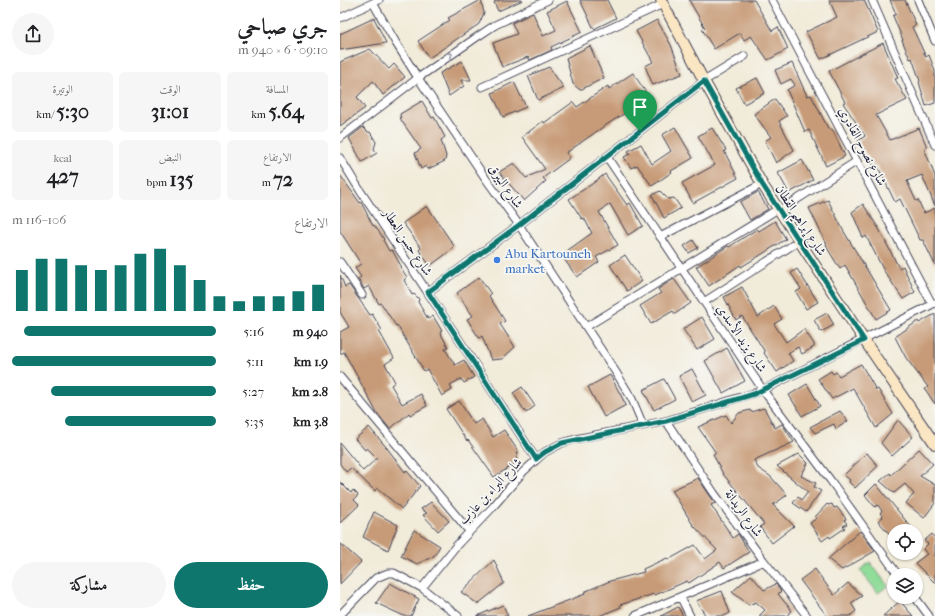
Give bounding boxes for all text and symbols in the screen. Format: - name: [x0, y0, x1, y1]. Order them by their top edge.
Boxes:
- button: share: [12, 13, 54, 55]
- text: جري صباحي: [237, 14, 328, 40]
- text: 09:10 · 6 × 940 m: [238, 42, 328, 57]
- one-way arrow: [446, 53, 453, 60]
- text: الوتيرة: [53, 83, 73, 96]
- text: الوقت: [159, 83, 181, 96]
- text: المسافة: [266, 83, 289, 96]
- pin: [623, 90, 657, 131]
- icon: arrive: [629, 96, 651, 118]
- text: 5:30: [56, 100, 89, 123]
- text: 31:01: [151, 100, 189, 123]
- text: 5.64: [268, 100, 303, 123]
- street label: شارع نصوح القادري: [832, 104, 890, 190]
- text: /km: [36, 108, 56, 121]
- text: km: [251, 108, 268, 121]
- text: النبض: [159, 151, 181, 164]
- text: الارتفاع: [263, 151, 292, 164]
- text: kcal: [53, 152, 72, 165]
- street label: شارع البيرق: [482, 161, 526, 213]
- text: 427: [47, 165, 79, 188]
- text: 135: [170, 168, 194, 191]
- text: 72: [273, 168, 293, 191]
- text: bpm: [146, 176, 170, 189]
- text: m: [262, 176, 273, 189]
- street label: شارع إبراهيم القطان: [767, 182, 830, 262]
- street label: شارع حسن العطار: [376, 204, 436, 280]
- text: 106–116 m: [12, 212, 66, 227]
- text: الارتفاع: [294, 215, 328, 230]
- place label: Abu Kartouneh market: [504, 246, 592, 276]
- marker: Abu Kartouneh market: [492, 255, 502, 265]
- street label: شارع يزيد الأسدي: [711, 301, 771, 377]
- text: 5:16: [244, 324, 264, 339]
- text: 940 m: [293, 324, 328, 339]
- text: 5:11: [246, 354, 264, 369]
- text: 1.9 km: [294, 354, 328, 369]
- text: 5:27: [242, 384, 264, 399]
- text: 2.8 km: [292, 384, 328, 399]
- text: 5:35: [244, 414, 264, 429]
- text: 3.8 km: [293, 414, 328, 429]
- street label: شارع البراء بن عازب: [455, 454, 528, 530]
- street label: شارع الريدانة: [719, 487, 766, 542]
- map controls: [887, 524, 923, 604]
- button: locate: [887, 524, 923, 560]
- button: مشاركة: [12, 562, 166, 608]
- button: حفظ: [174, 562, 328, 608]
- button: layers: [887, 568, 923, 604]

